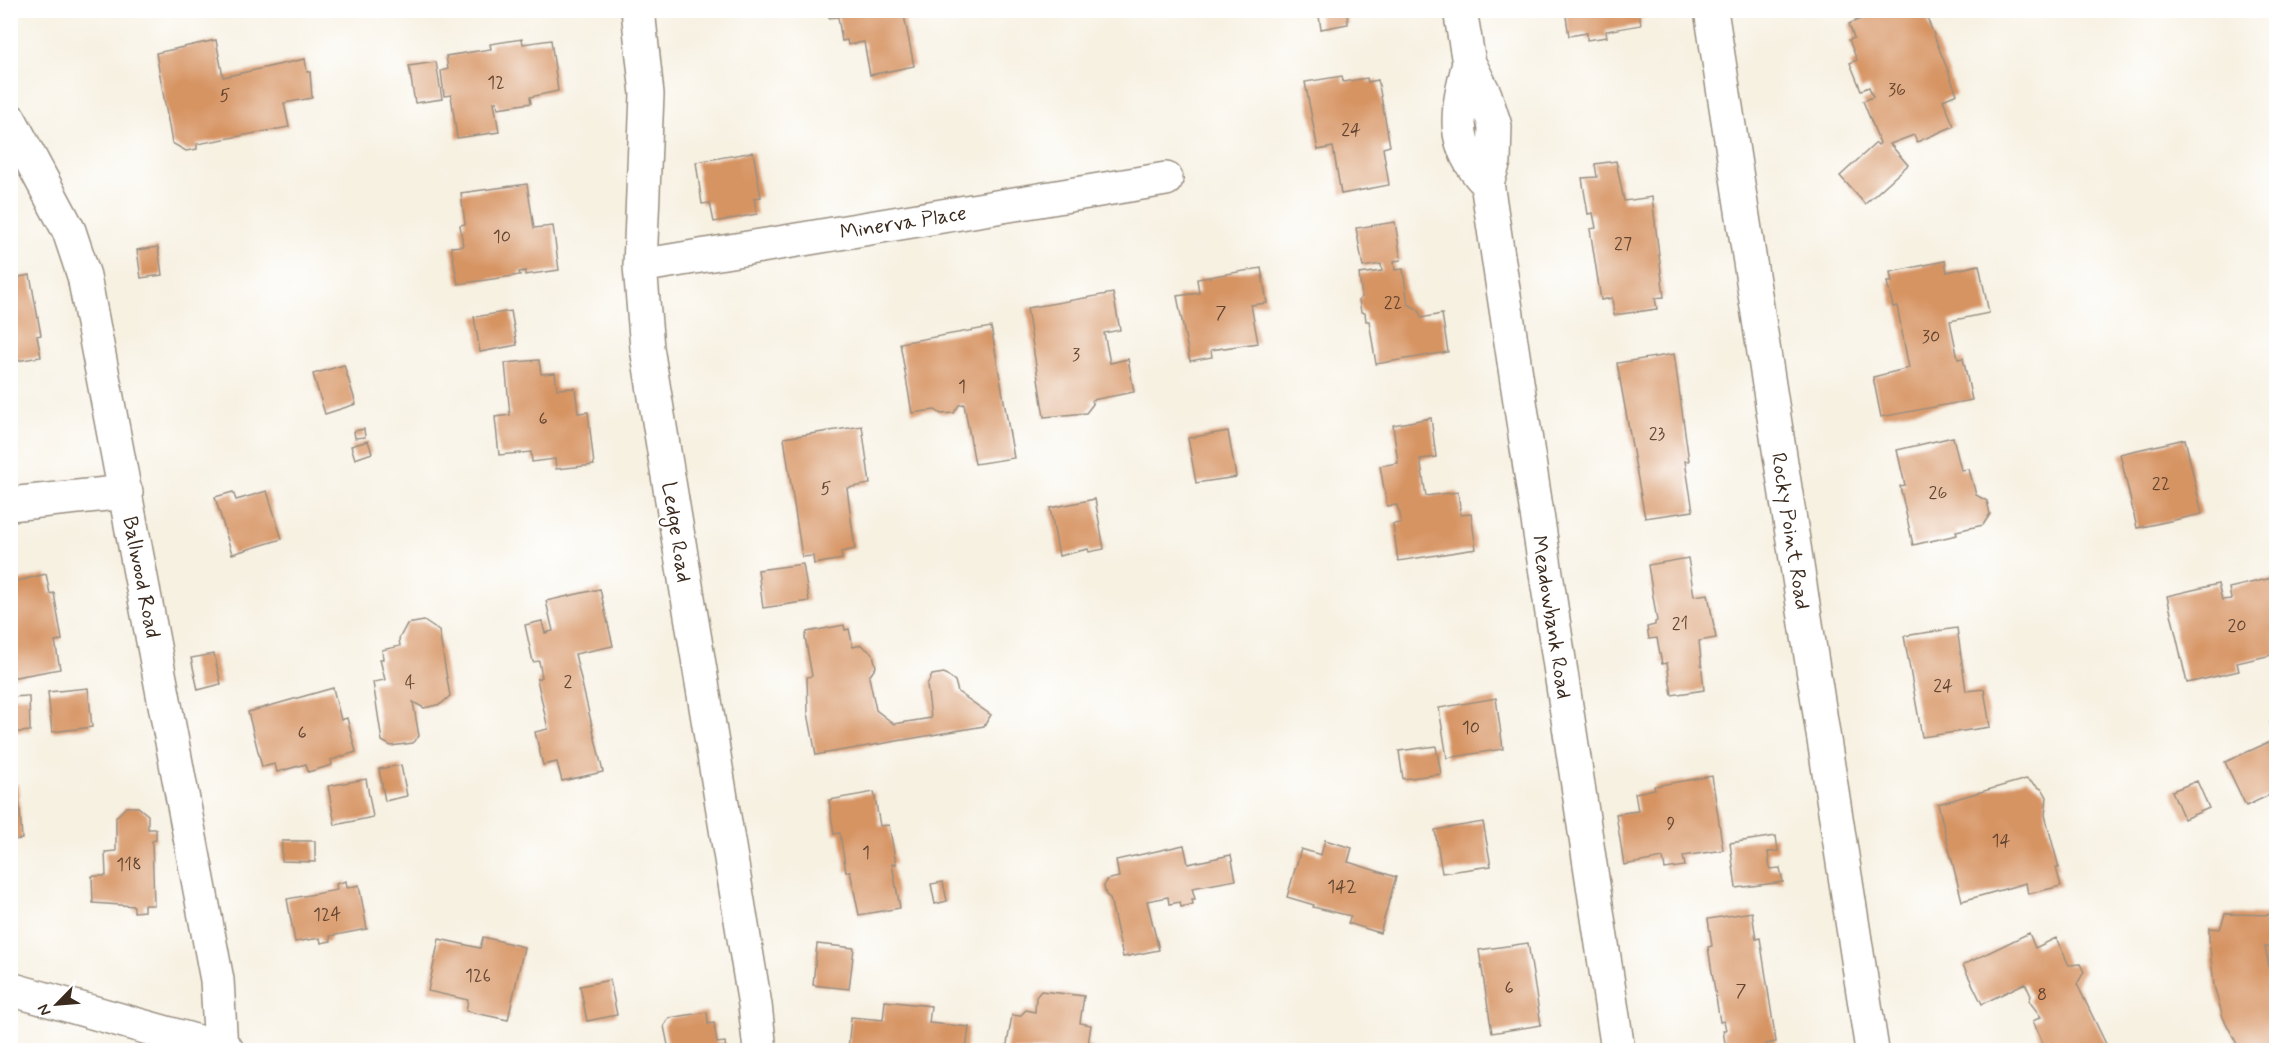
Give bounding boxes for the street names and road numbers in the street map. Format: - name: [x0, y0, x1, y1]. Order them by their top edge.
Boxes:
- street label: Minerva Place: [838, 199, 969, 247]
- street label: Rocky Point Road: [1764, 451, 1816, 612]
- street label: Ledge Road: [653, 480, 698, 585]
- street label: Ballwood Road: [115, 514, 167, 641]
- street label: Meadowbank Road: [1524, 533, 1578, 701]

